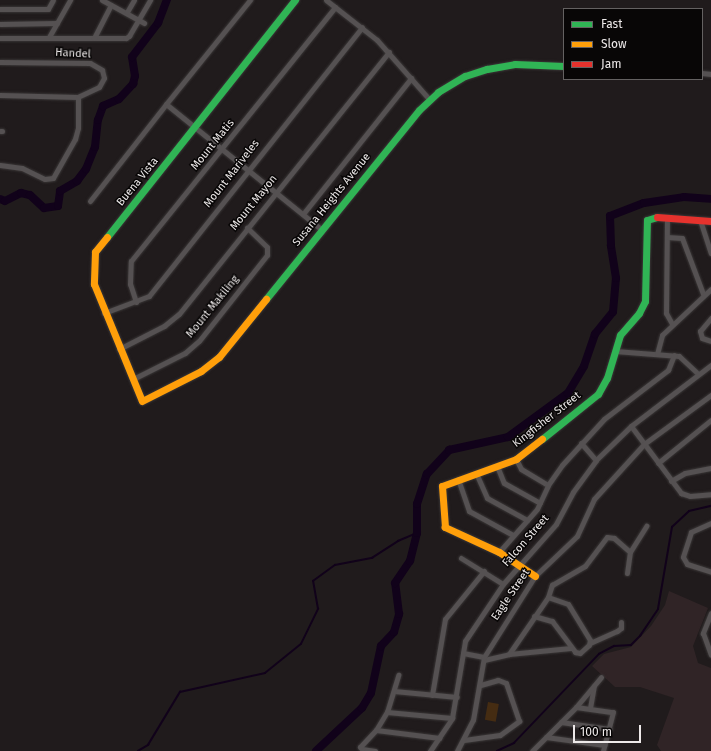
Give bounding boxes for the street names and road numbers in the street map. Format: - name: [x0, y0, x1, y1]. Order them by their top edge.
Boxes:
- street label: Handel: [55, 46, 91, 62]
- street label: Mount Matis: [189, 117, 237, 173]
- street label: Mount Mariveles: [201, 138, 263, 210]
- street label: Susana Heights Avenue: [290, 151, 374, 249]
- street label: Buena Vista: [114, 155, 162, 209]
- street label: Mount Mayon: [228, 173, 280, 233]
- street label: Mount Makiling: [184, 273, 242, 341]
- street label: Kingfisher Street: [510, 389, 584, 451]
- street label: Falcon Street: [500, 512, 552, 570]
- street label: Eagle Street: [489, 567, 533, 623]

